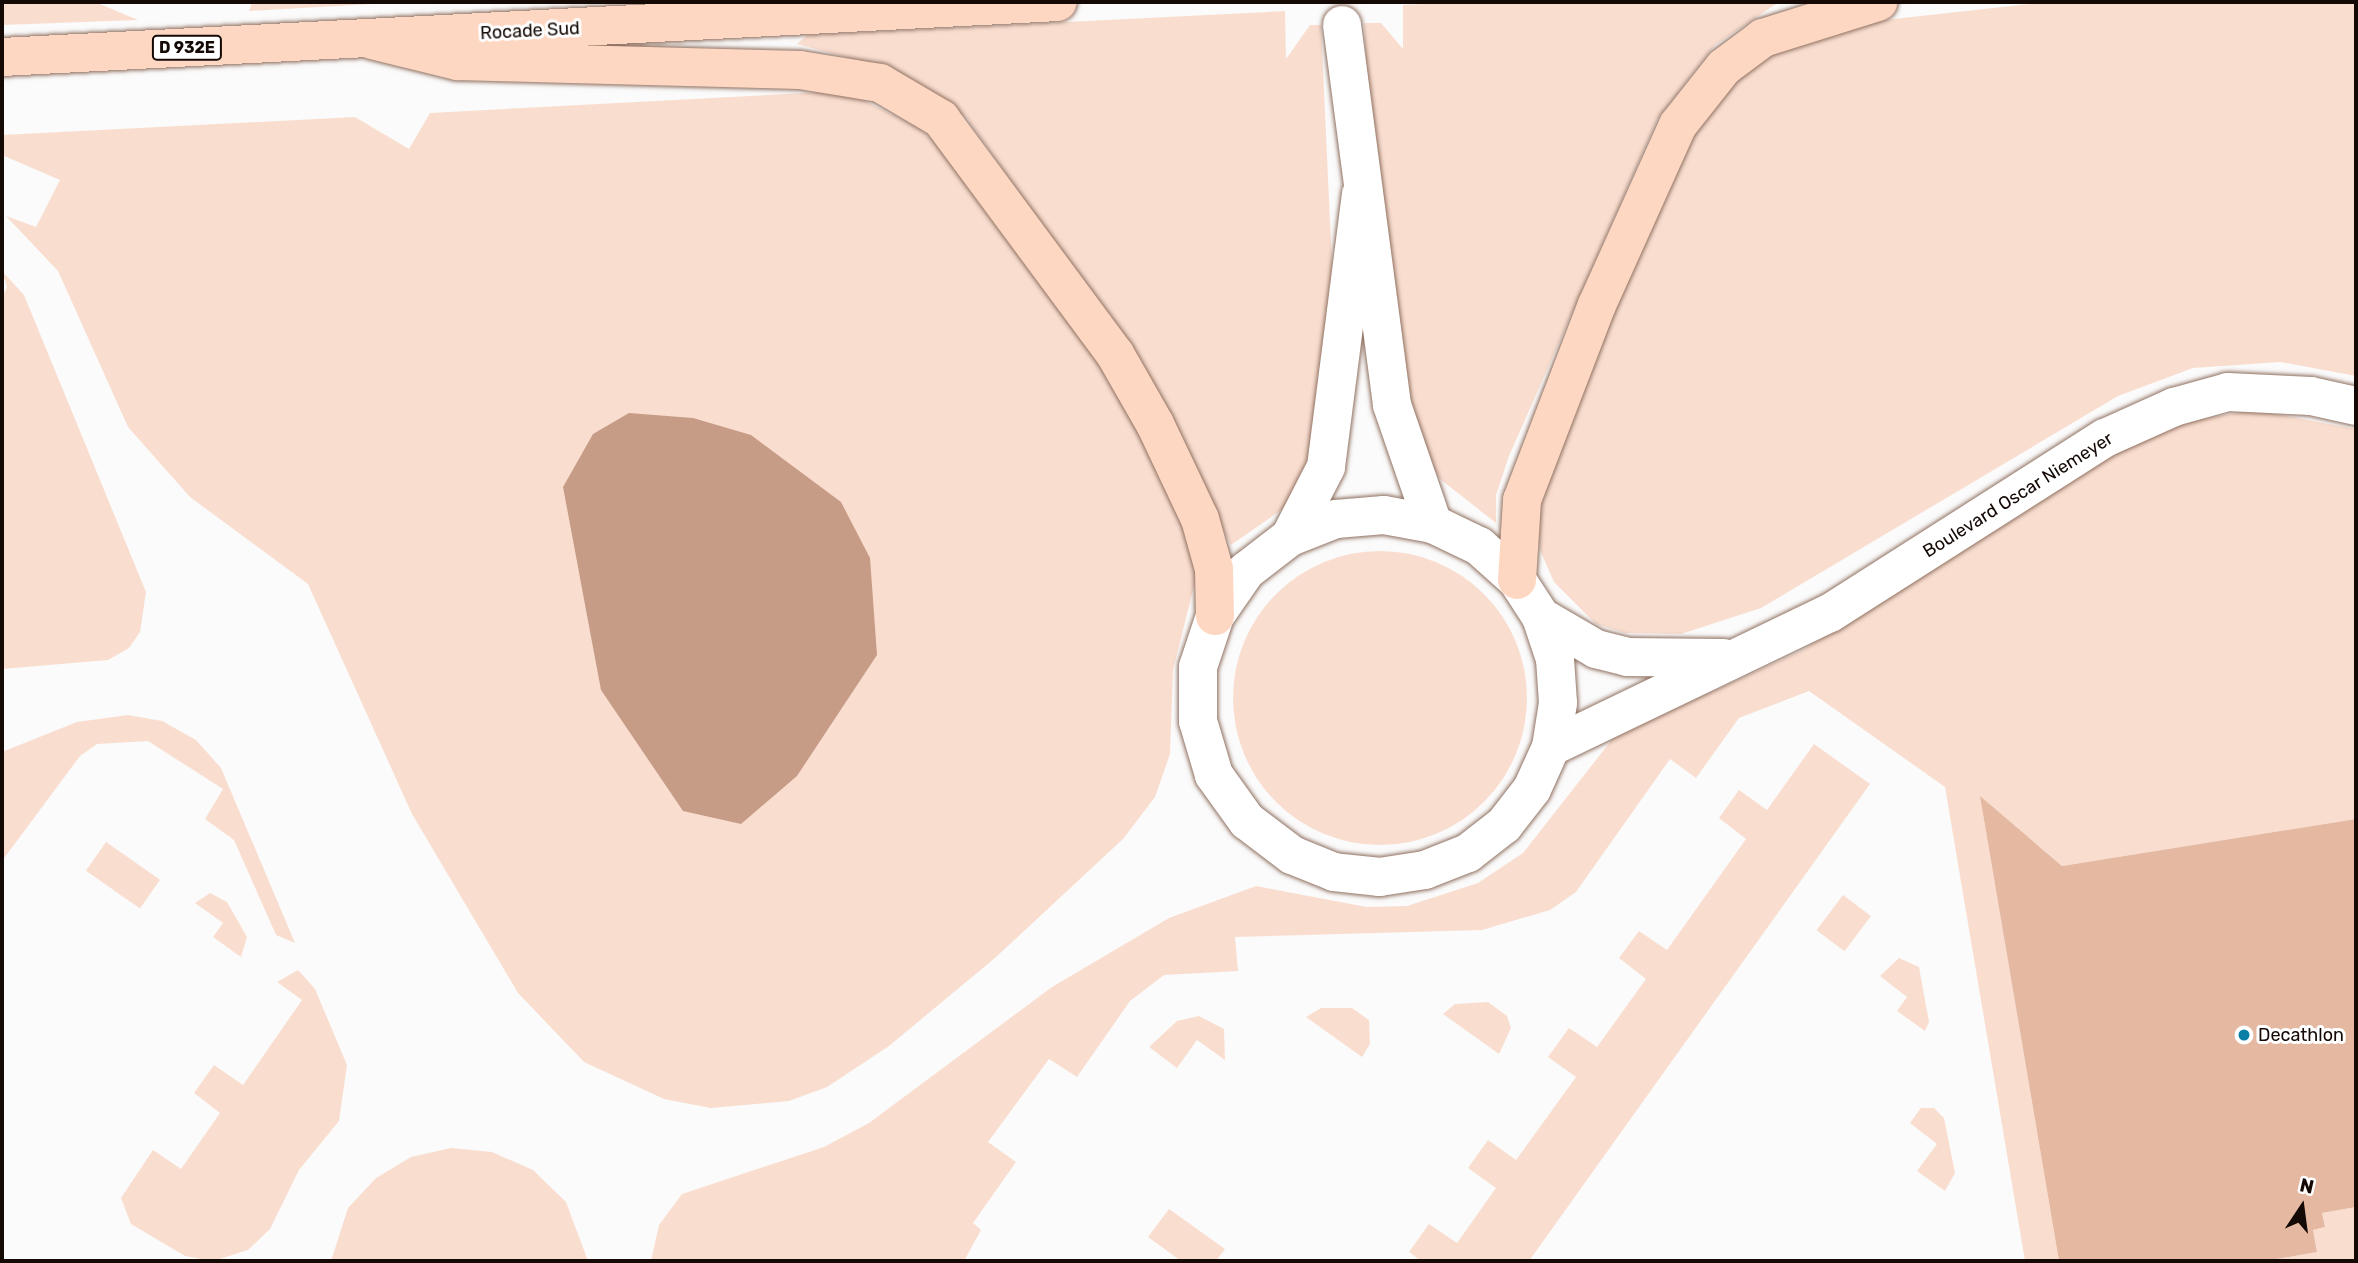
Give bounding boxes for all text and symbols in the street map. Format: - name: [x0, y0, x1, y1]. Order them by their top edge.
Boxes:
- street label: Rocade Sud: [480, 18, 580, 44]
- road number: D 932E: [150, 36, 224, 60]
- street label: Boulevard Oscar Niemeyer: [1919, 427, 2117, 563]
- place label: Decathlon: [2258, 1024, 2344, 1046]
- marker: Decathlon: [2236, 1027, 2252, 1043]
- north arrow: [2267, 1172, 2337, 1242]
- text: N: [2298, 1173, 2316, 1199]

